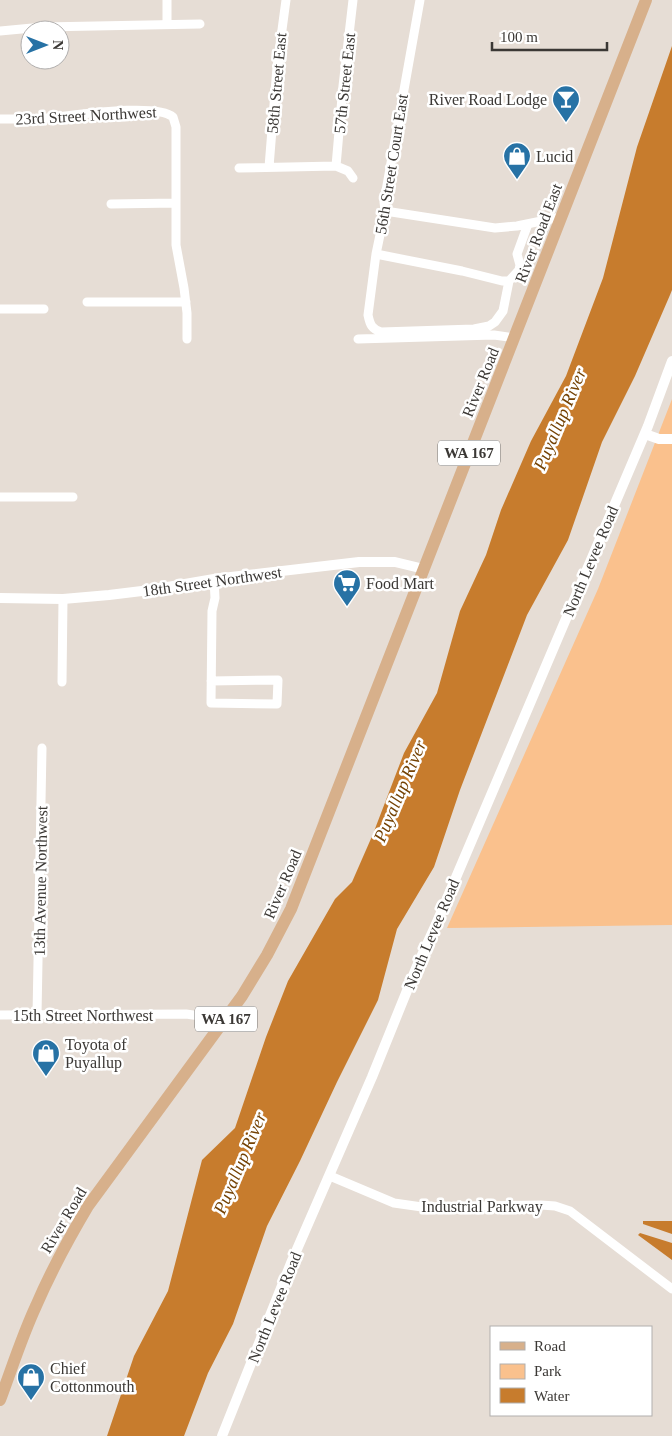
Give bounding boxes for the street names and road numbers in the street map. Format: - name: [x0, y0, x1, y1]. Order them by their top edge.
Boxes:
- street label: 58th Street East: [264, 31, 289, 134]
- street label: 57th Street East: [331, 31, 358, 134]
- street label: 56th Street Court East: [372, 92, 411, 235]
- street label: 23rd Street Northwest: [15, 103, 158, 128]
- street label: River Road East: [512, 181, 565, 285]
- street label: River Road: [459, 345, 502, 419]
- road number: WA 167: [438, 440, 500, 466]
- street label: North Levee Road: [560, 503, 621, 619]
- street label: 18th Street Northwest: [141, 563, 283, 600]
- street label: 13th Avenue Northwest: [31, 805, 50, 957]
- street label: River Road: [260, 847, 305, 921]
- street label: North Levee Road: [401, 876, 462, 992]
- road number: WA 167: [195, 1006, 257, 1032]
- street label: 15th Street Northwest: [13, 1007, 154, 1024]
- street label: River Road: [37, 1184, 90, 1256]
- street label: Industrial Parkway: [421, 1198, 543, 1216]
- street label: North Levee Road: [244, 1249, 304, 1365]

